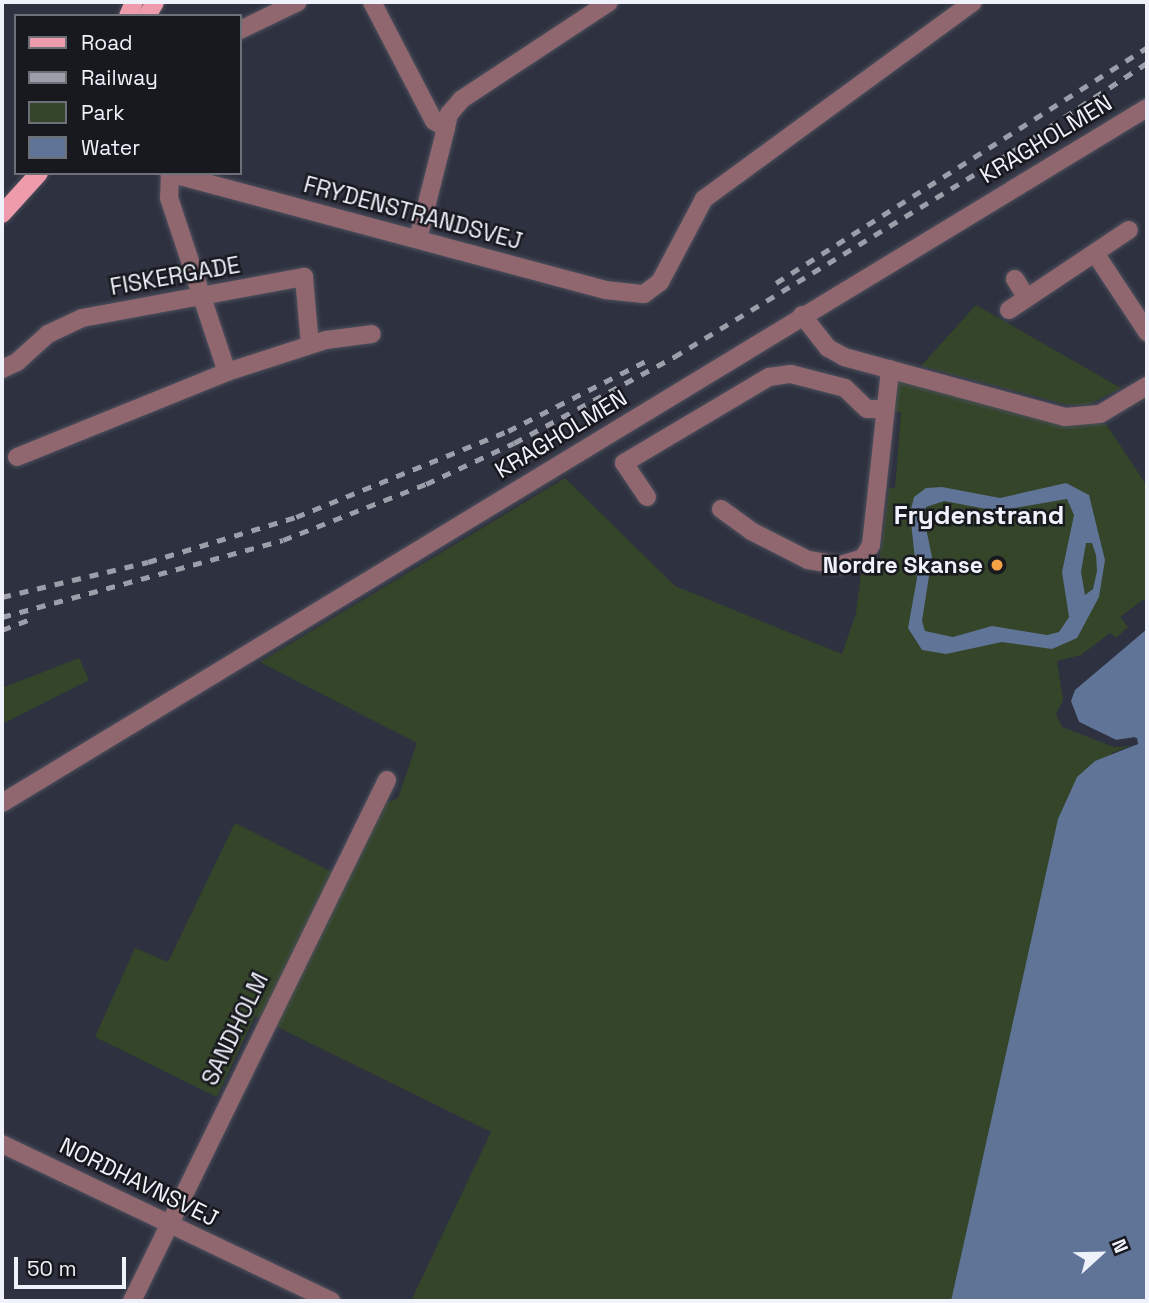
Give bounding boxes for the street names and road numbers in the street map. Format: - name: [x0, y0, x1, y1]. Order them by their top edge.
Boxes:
- street label: KRAGHOLMEN: [975, 89, 1117, 189]
- street label: FRYDENSTRANDSVEJ: [301, 171, 525, 255]
- street label: FISKERGADE: [108, 251, 242, 301]
- street label: KRAGHOLMEN: [490, 384, 632, 484]
- street label: SANDHOLM: [196, 968, 274, 1090]
- street label: NORDHAVNSVEJ: [55, 1132, 223, 1232]

